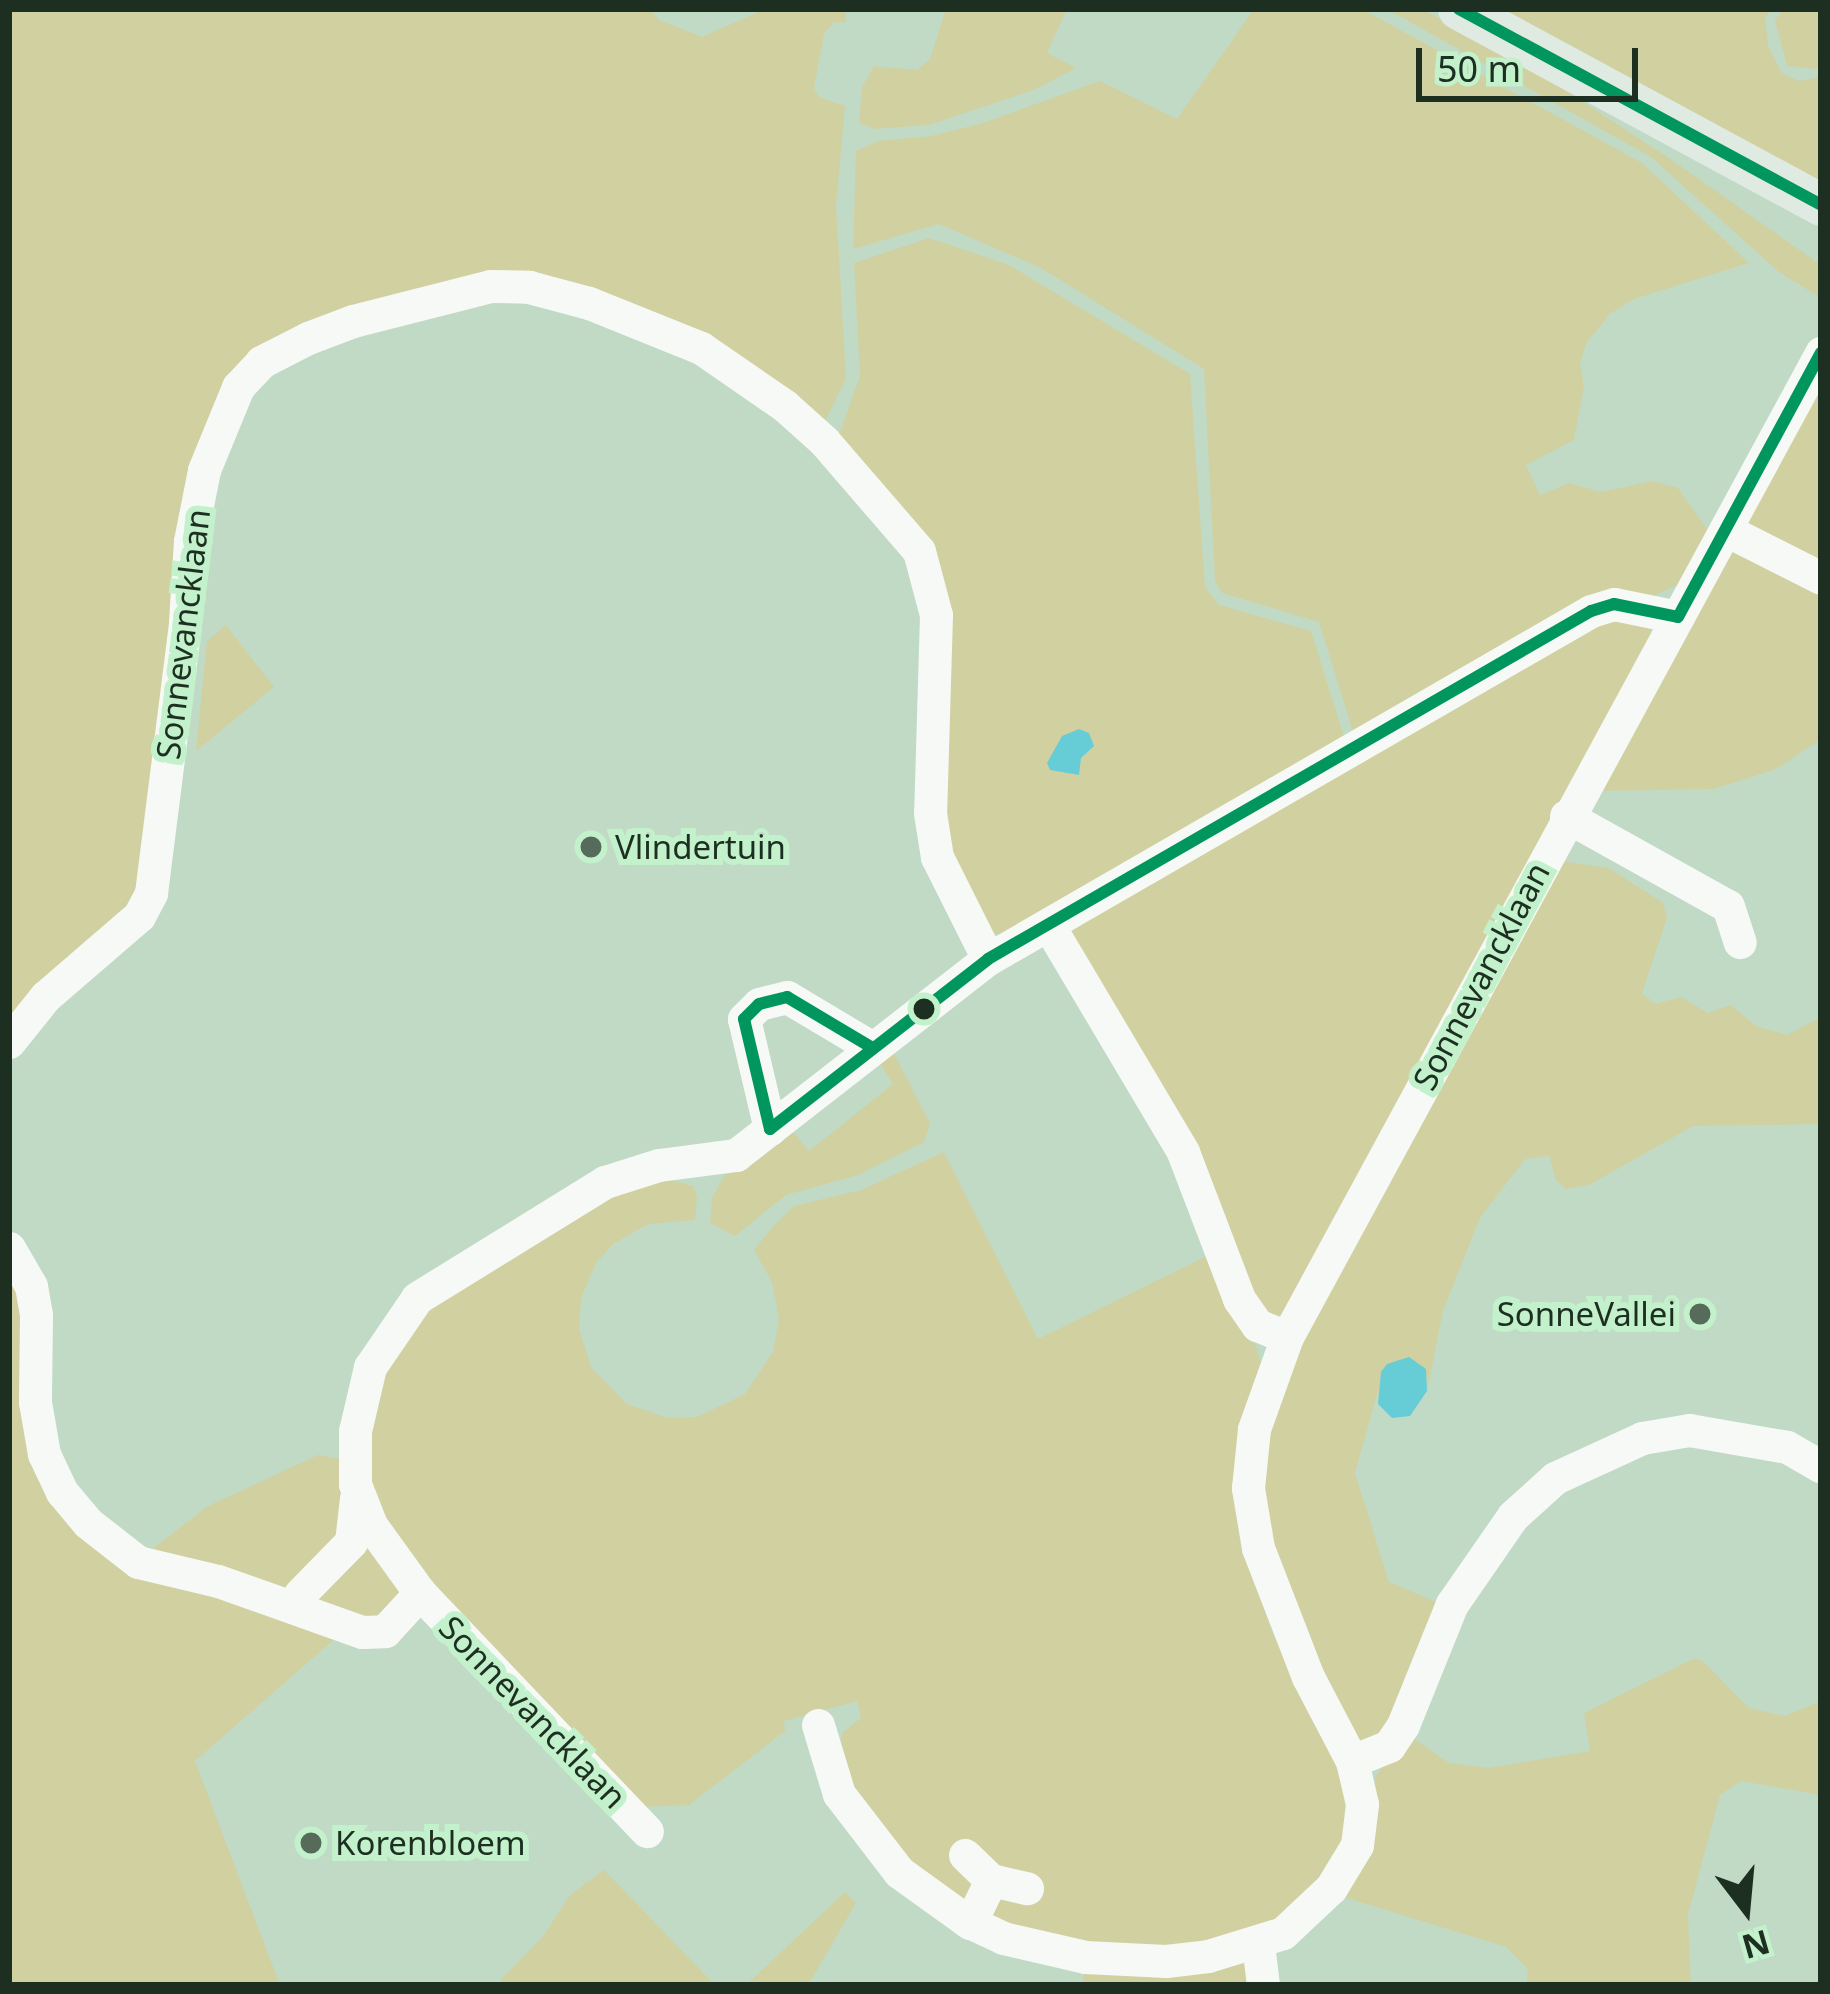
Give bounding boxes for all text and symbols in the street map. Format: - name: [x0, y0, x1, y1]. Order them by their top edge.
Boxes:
- scale bar: [1422, 24, 1644, 98]
- text: 50 m: [1437, 44, 1521, 93]
- street label: Sonnevancklaan: [148, 507, 218, 761]
- place label: Vlindertuin: [615, 827, 786, 867]
- marker: Vlindertuin: [578, 834, 604, 860]
- street label: Sonnevancklaan: [1404, 856, 1558, 1096]
- unlabelled marker: [913, 998, 935, 1020]
- place label: SonneVallei: [1497, 1294, 1676, 1334]
- marker: SonneVallei: [1687, 1301, 1713, 1327]
- street label: Sonnevancklaan: [431, 1608, 635, 1816]
- place label: Korenbloem: [335, 1823, 526, 1863]
- marker: Korenbloem: [298, 1830, 324, 1856]
- north arrow: [1686, 1850, 1806, 1970]
- text: N: [1737, 1920, 1775, 1970]

